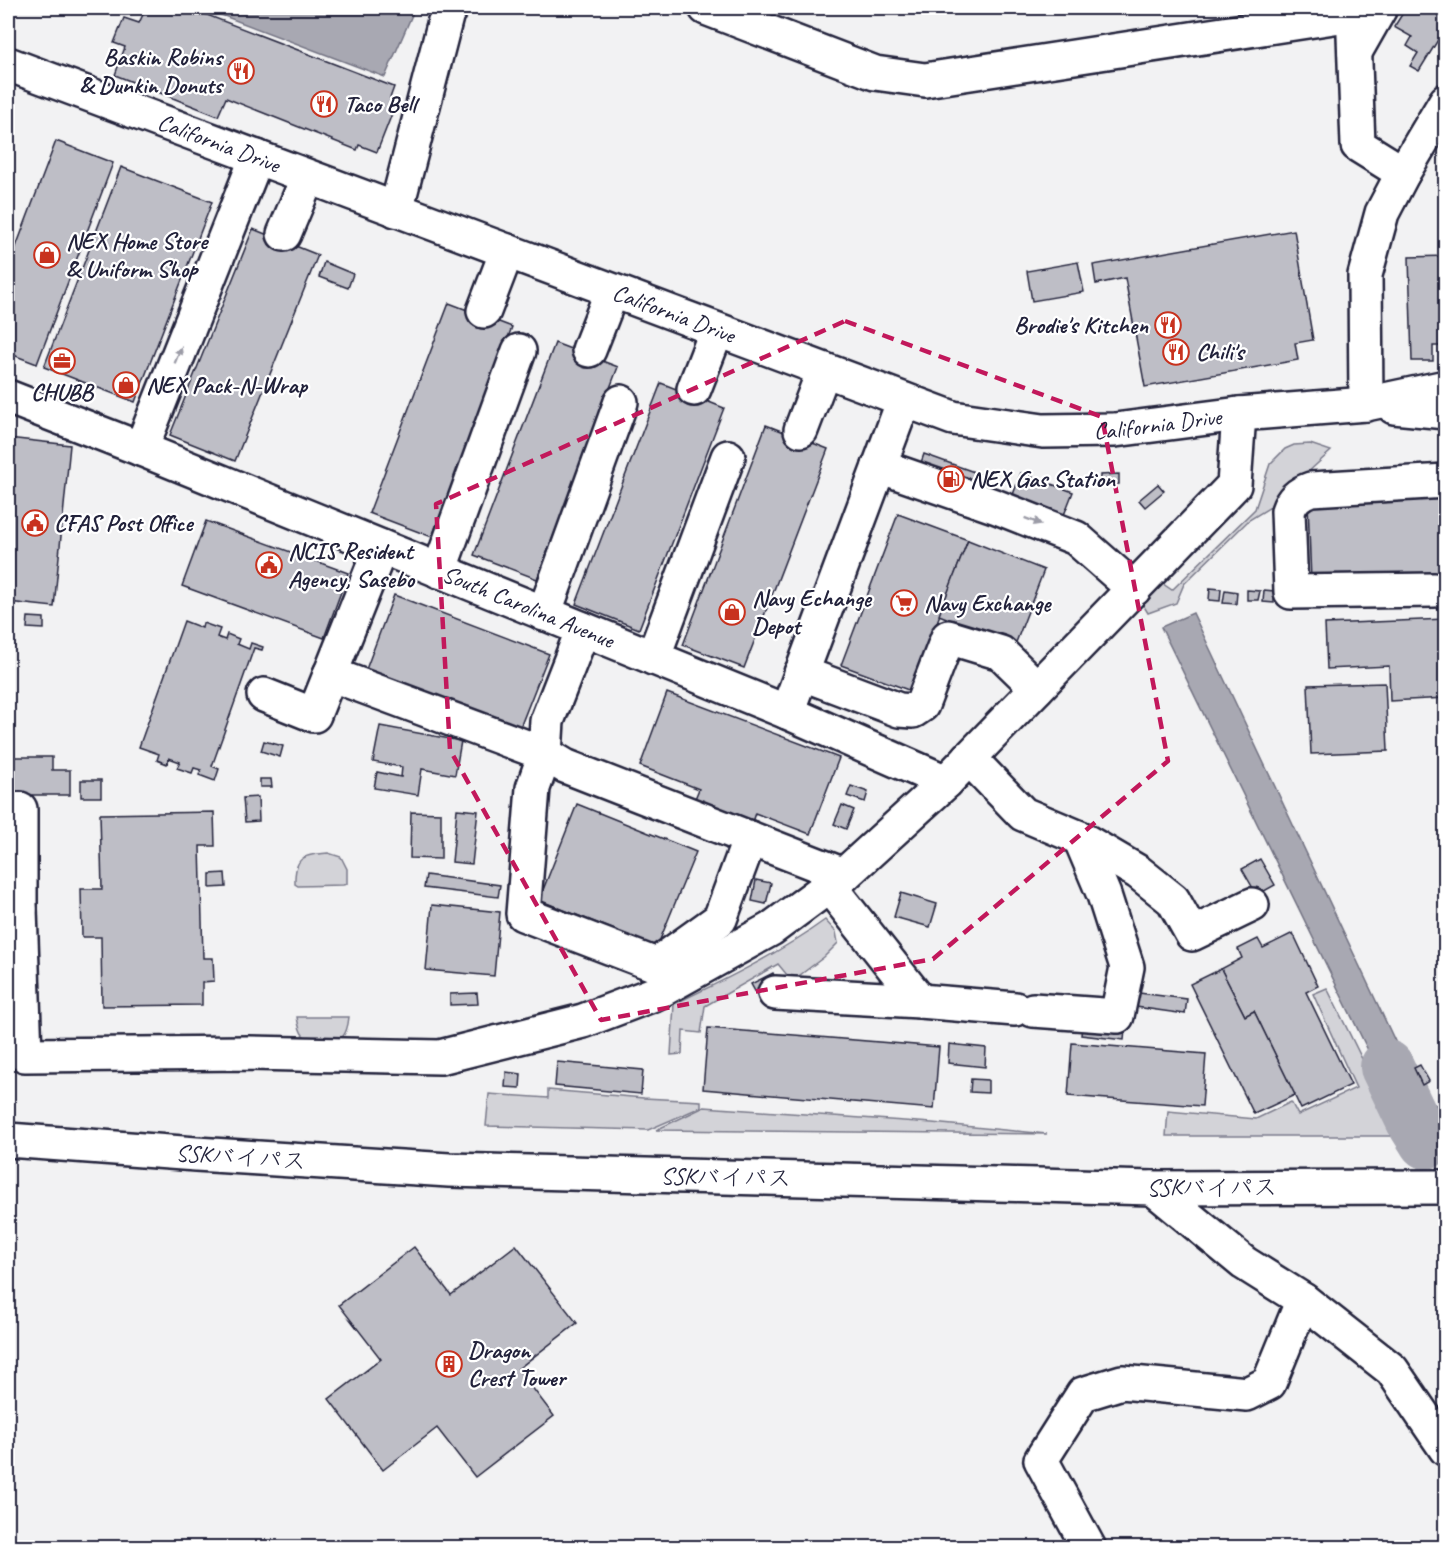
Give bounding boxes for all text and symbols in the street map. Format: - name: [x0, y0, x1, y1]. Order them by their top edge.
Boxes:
- place label: Baskin Robins & Dunkin Donuts: [79, 42, 225, 100]
- restaurant icon: Baskin Robins & Dunkin Donuts: [226, 56, 256, 86]
- restaurant icon: Taco Bell: [309, 89, 339, 119]
- place label: Taco Bell: [344, 89, 421, 119]
- street label: California Drive: [153, 106, 286, 180]
- place label: NEX Home Store & Uniform Shop: [66, 226, 209, 284]
- shop icon: NEX Home Store & Uniform Shop: [32, 240, 62, 270]
- street label: California Drive: [609, 277, 741, 351]
- place label: Brodie's Kitchen: [1014, 310, 1149, 340]
- restaurant icon: Brodie's Kitchen: [1153, 310, 1183, 340]
- restaurant icon: Chili's: [1161, 337, 1191, 367]
- place label: Chili's: [1196, 337, 1246, 367]
- office icon: CHUBB: [47, 346, 77, 376]
- one-way arrow: [174, 346, 183, 364]
- shop icon: NEX Pack-N-Wrap: [111, 370, 141, 400]
- place label: NEX Pack-N-Wrap: [146, 370, 309, 400]
- place label: CHUBB: [31, 377, 95, 407]
- street label: California Drive: [1094, 401, 1225, 445]
- fuel station icon: NEX Gas Station: [936, 464, 966, 494]
- place label: NEX Gas Station: [970, 464, 1116, 494]
- public building icon: CFAS Post Office: [20, 508, 50, 538]
- place label: CFAS Post Office: [54, 508, 194, 538]
- one-way arrow: [1024, 517, 1042, 526]
- place label: NCIS Resident Agency, Sasebo: [288, 536, 416, 594]
- public building icon: NCIS Resident Agency, Sasebo: [254, 550, 284, 580]
- street label: South Carolina Avenue: [438, 558, 620, 656]
- place label: Navy Echange Depot: [752, 583, 873, 641]
- supermarket icon: Navy Exchange: [889, 588, 919, 618]
- place label: Navy Exchange: [924, 588, 1052, 618]
- shop icon: Navy Echange Depot: [717, 597, 747, 627]
- street label: SSKバイパス: [175, 1137, 307, 1177]
- street label: SSKバイパス: [660, 1161, 792, 1193]
- street label: SSKバイパス: [1147, 1172, 1277, 1202]
- place label: Dragon Crest Tower: [468, 1335, 567, 1393]
- building icon: Dragon Crest Tower: [434, 1349, 464, 1379]

